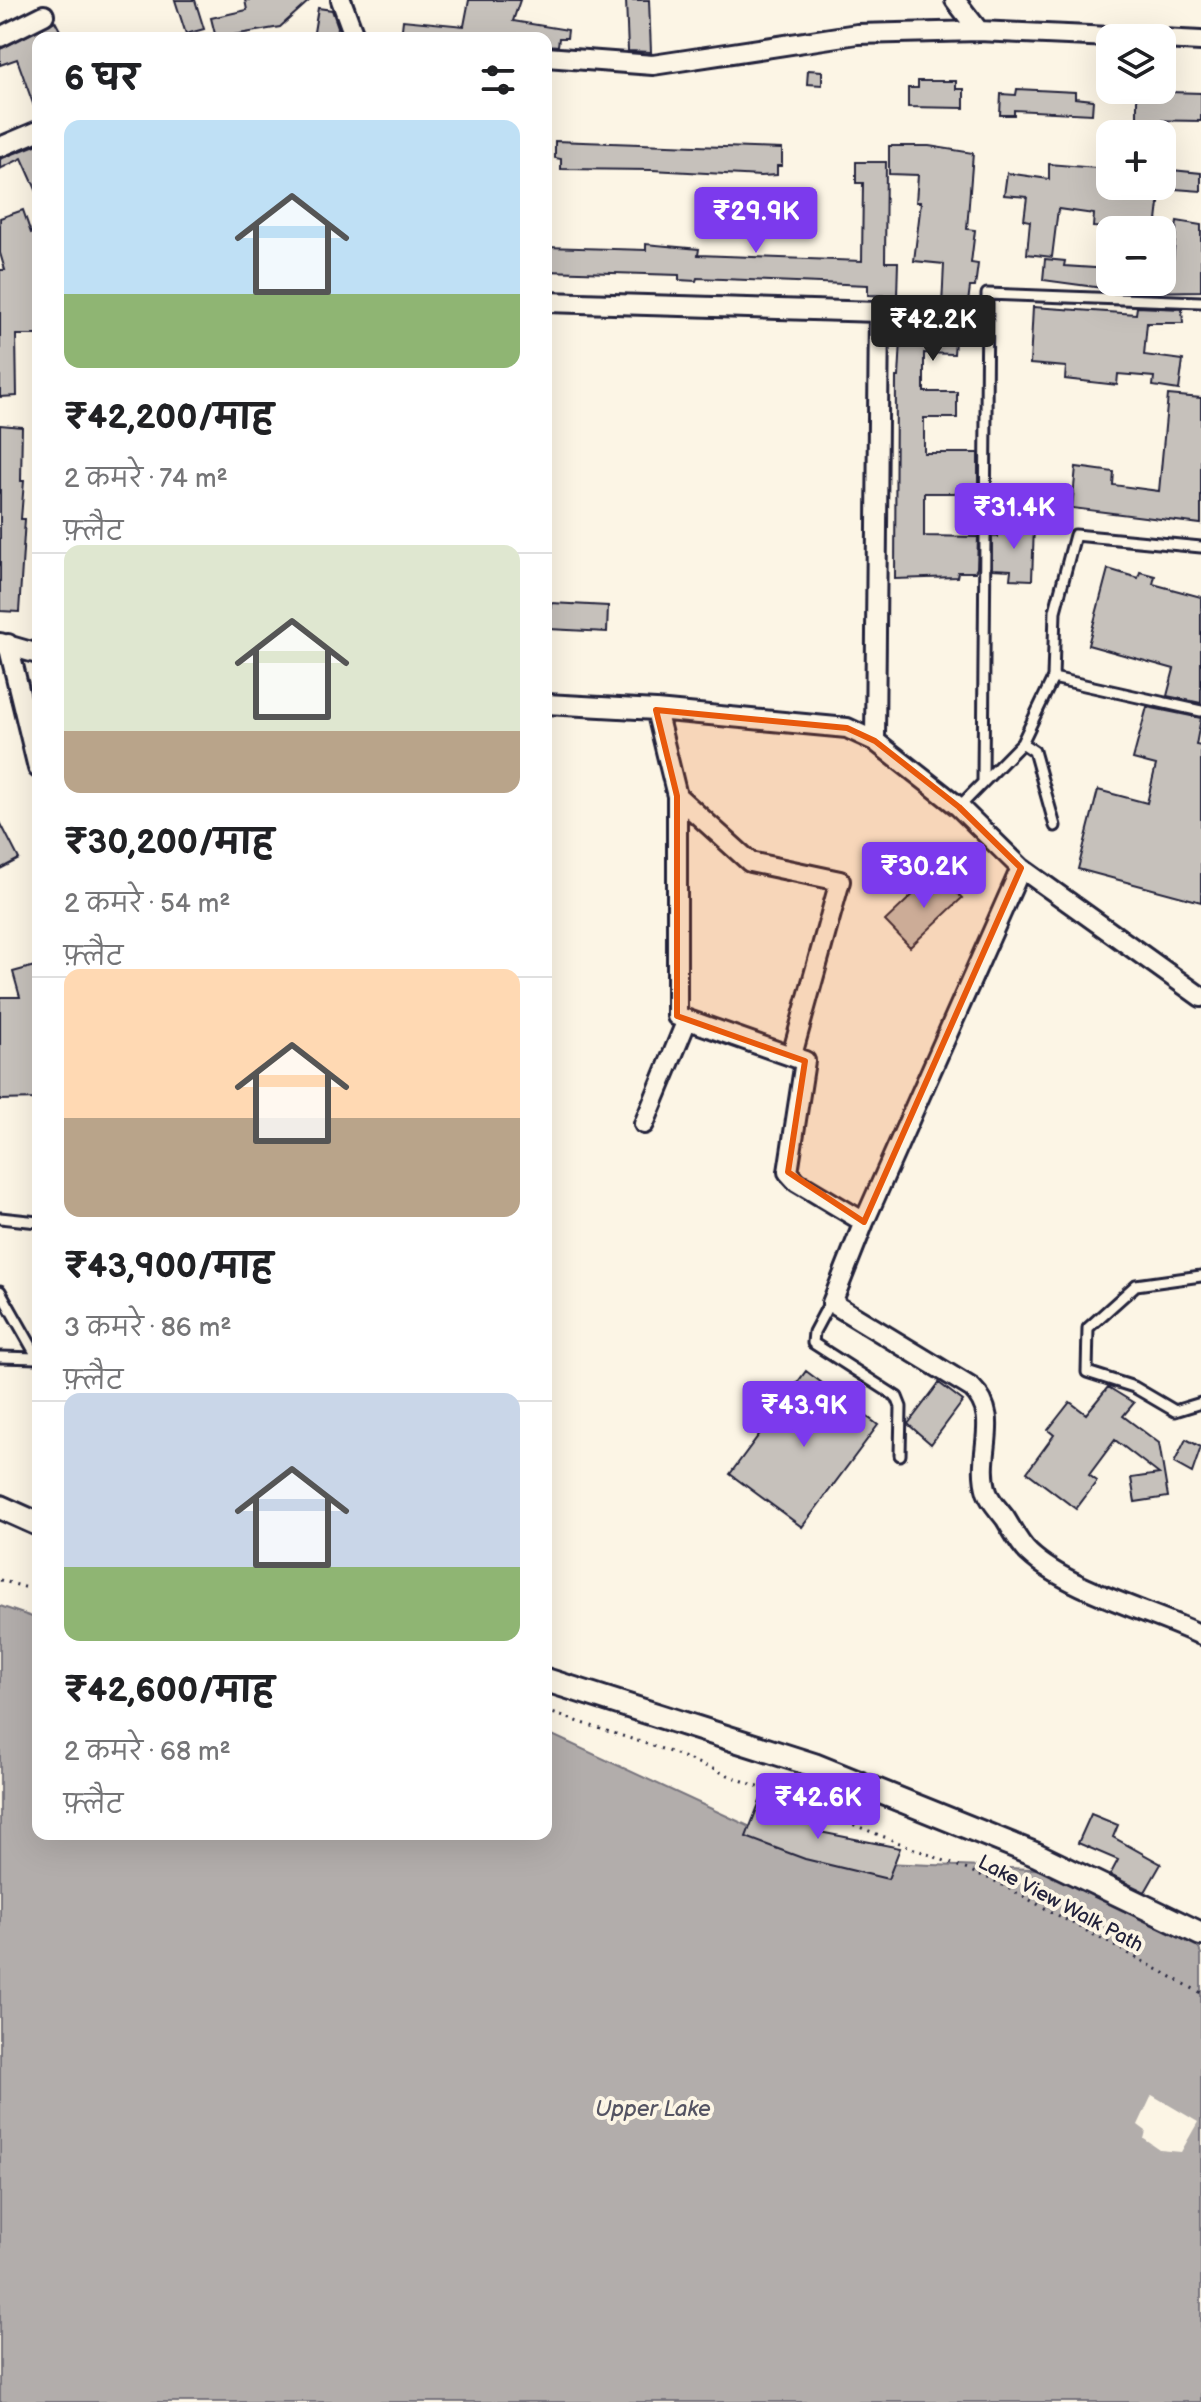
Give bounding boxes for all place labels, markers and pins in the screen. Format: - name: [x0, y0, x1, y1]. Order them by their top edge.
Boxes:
- pin: ₹29.9K: [691, 187, 821, 255]
- pin: ₹42.2K: [868, 295, 998, 363]
- pin: ₹31.4K: [949, 483, 1079, 551]
- pin: ₹30.2K: [859, 842, 989, 910]
- pin: ₹43.9K: [739, 1381, 869, 1449]
- pin: ₹42.6K: [753, 1773, 883, 1841]

